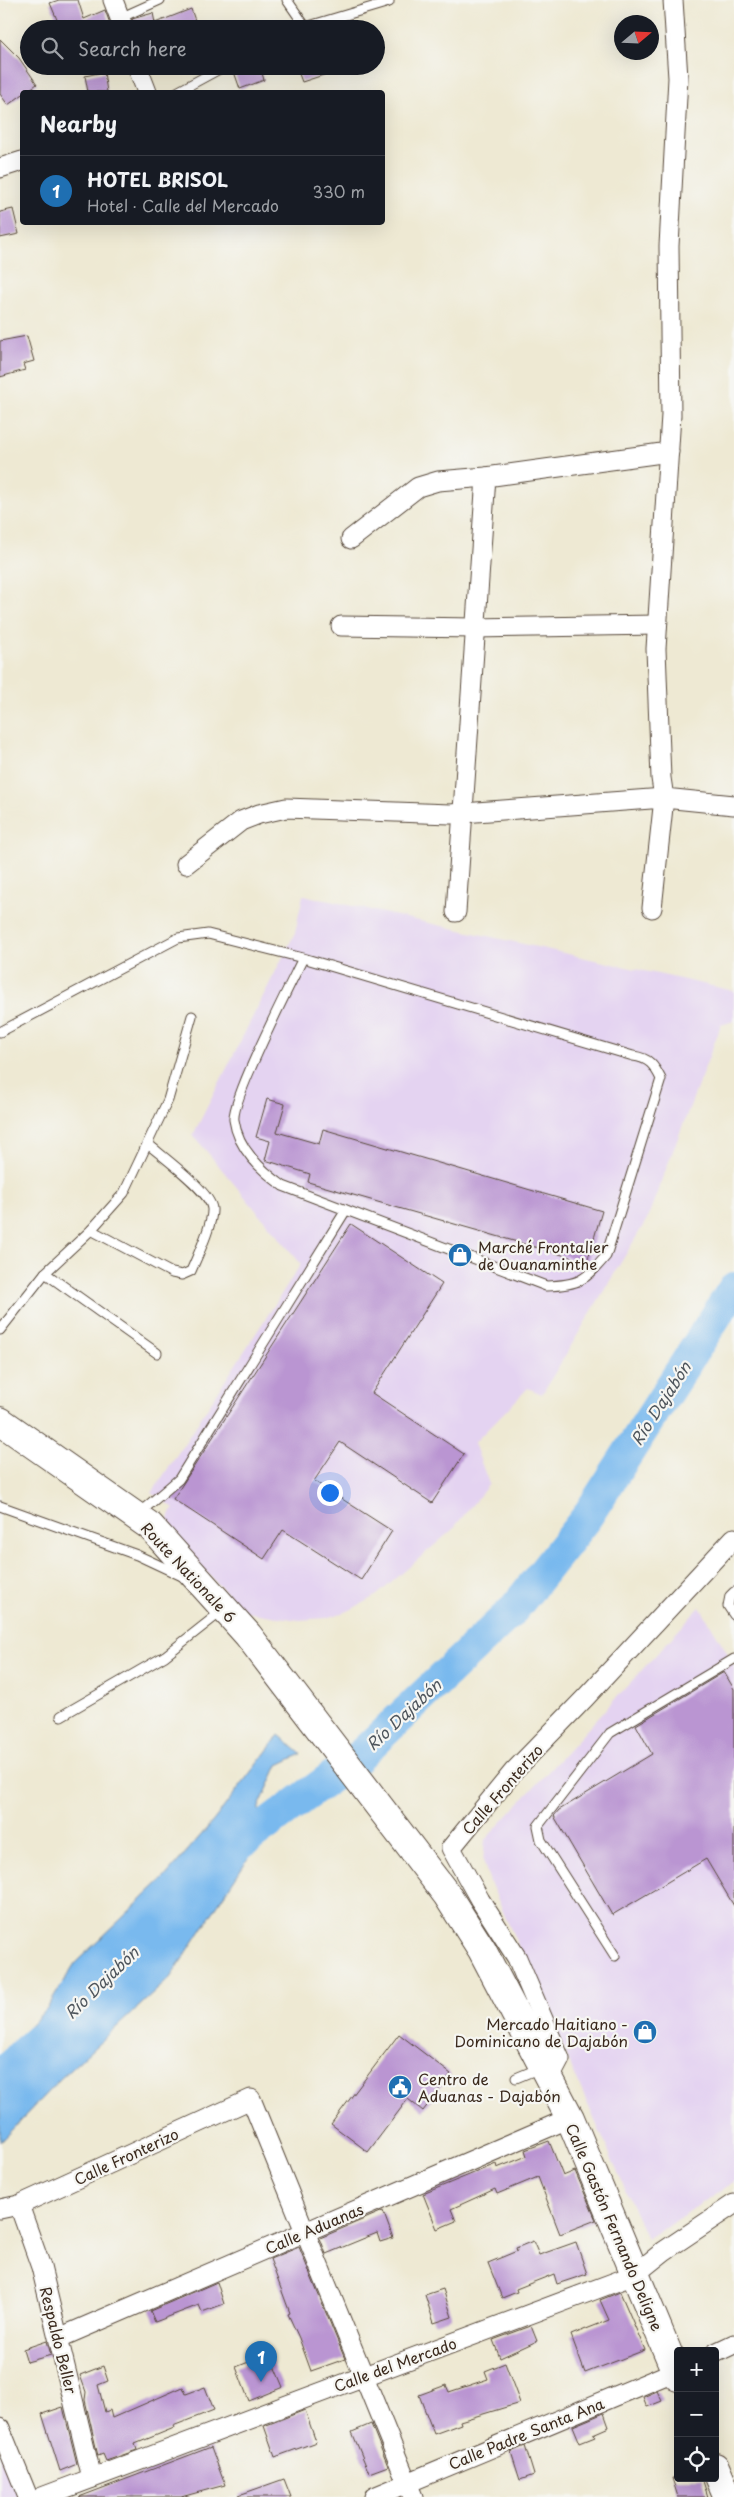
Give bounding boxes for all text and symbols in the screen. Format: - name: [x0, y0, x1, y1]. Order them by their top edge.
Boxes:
- north arrow: [614, 15, 659, 60]
- search box: [20, 20, 385, 75]
- icon: search: [38, 34, 66, 62]
- text: Search here: [78, 34, 187, 62]
- text: Nearby: [40, 107, 117, 139]
- text: HOTEL BRISOL: [87, 165, 228, 193]
- text: 1: [52, 179, 60, 203]
- text: 330 m: [312, 179, 365, 203]
- text: Hotel · Calle del Mercado: [87, 193, 279, 217]
- place label: Marché Frontalier de Ouanaminthe: [478, 1235, 609, 1275]
- shop icon: Marché Frontalier de Ouanaminthe: [447, 1242, 473, 1268]
- water label: Río Dajabón: [624, 1356, 696, 1449]
- your location: [317, 1480, 343, 1506]
- street label: Route Nationale 6: [136, 1517, 242, 1627]
- water label: Río Dajabón: [360, 1672, 447, 1755]
- street label: Calle Fronterizo: [456, 1739, 548, 1839]
- water label: Río Dajabón: [58, 1940, 144, 2024]
- place label: Mercado Haitiano - Dominicano de Dajabón: [455, 2012, 628, 2052]
- shop icon: Mercado Haitiano - Dominicano de Dajabón: [632, 2019, 658, 2045]
- place label: Centro de Aduanas - Dajabón: [418, 2067, 561, 2107]
- public building icon: Centro de Aduanas - Dajabón: [387, 2074, 413, 2100]
- street label: Calle Gastón Fernando Deligne: [561, 2119, 669, 2335]
- street label: Calle Fronterizo: [70, 2122, 182, 2190]
- street label: Calle Aduanas: [261, 2197, 367, 2259]
- street label: Respaldo Beller: [35, 2284, 84, 2397]
- street label: Calle del Mercado: [330, 2331, 460, 2397]
- pin: 1: [245, 2341, 277, 2382]
- map controls: [674, 2347, 719, 2482]
- button: +: [674, 2347, 719, 2392]
- street label: Calle Padre Santa Ana: [445, 2391, 608, 2475]
- button: −: [674, 2392, 719, 2437]
- button: locate: [674, 2437, 719, 2482]

